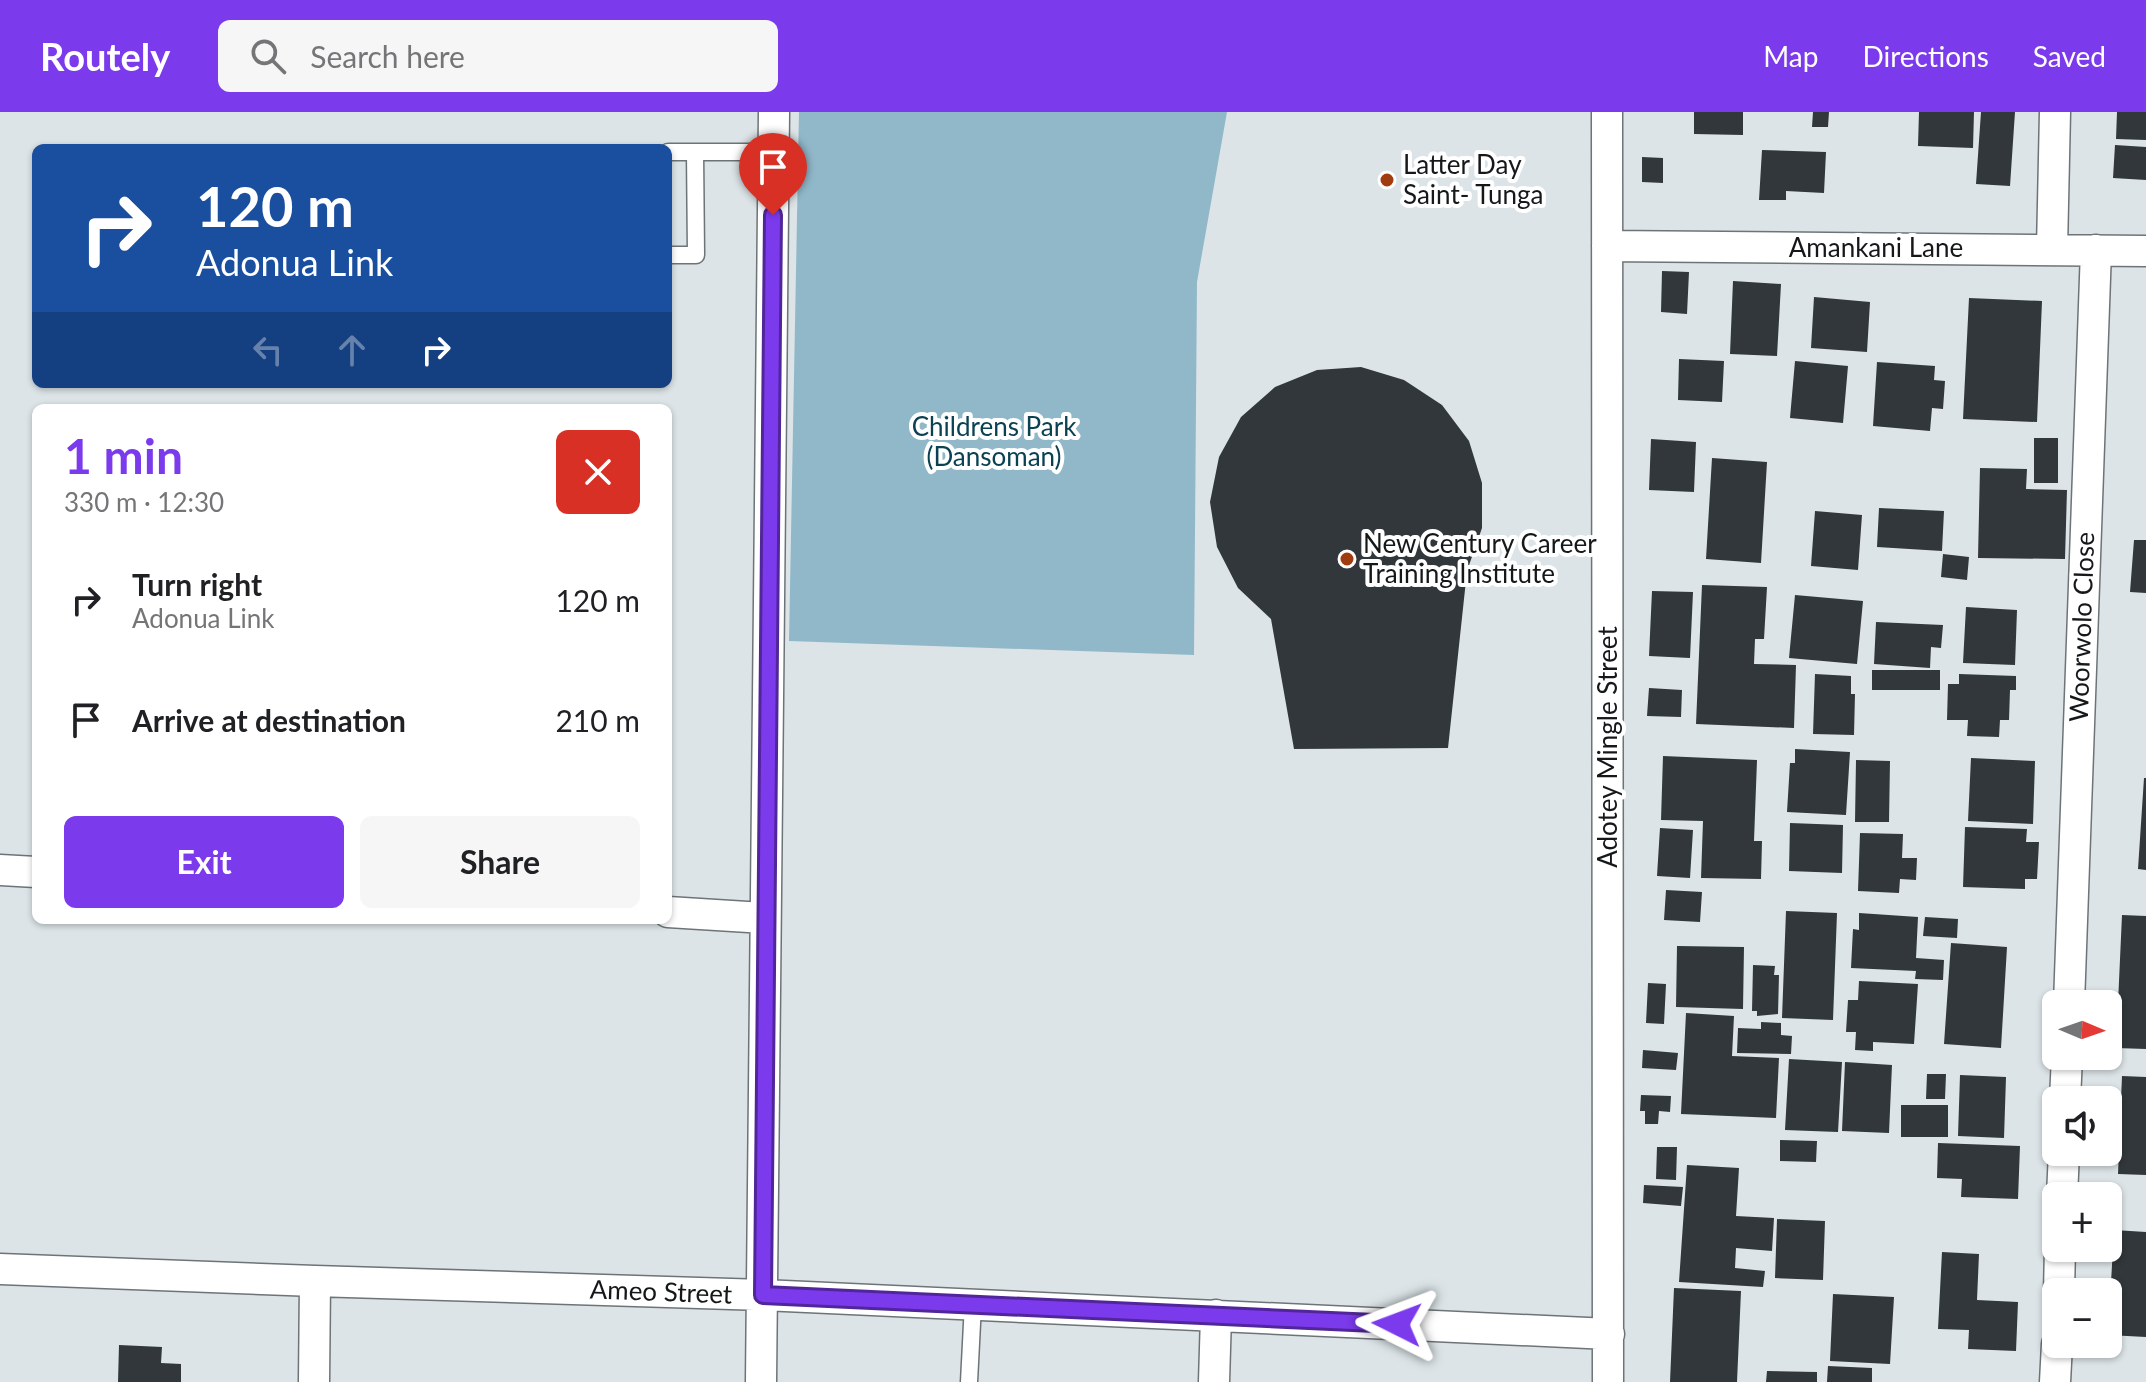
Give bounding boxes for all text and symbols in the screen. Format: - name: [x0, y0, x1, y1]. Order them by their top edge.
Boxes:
- search box: [218, 20, 778, 92]
- text: Routely: [40, 33, 170, 79]
- icon: search: [246, 34, 290, 78]
- text: Search here: [310, 38, 465, 74]
- text: Map: [1763, 39, 1818, 73]
- text: Directions: [1862, 39, 1989, 73]
- text: Saved: [2033, 39, 2106, 73]
- pin: [739, 133, 807, 215]
- icon: arrive: [751, 145, 795, 189]
- place label: Latter Day Saint- Tunga: [1403, 148, 1543, 210]
- marker: Latter Day Saint- Tunga: [1378, 171, 1396, 189]
- text: 120 m: [196, 172, 354, 239]
- icon: right: [64, 176, 168, 280]
- street label: Amankani Lane: [1789, 231, 1963, 263]
- text: Adonua Link: [196, 240, 393, 284]
- icon: left: [246, 328, 290, 372]
- icon: ahead: [330, 328, 374, 372]
- icon: right: [414, 328, 458, 372]
- park label: Childrens Park (Dansoman): [912, 410, 1077, 472]
- text: 1 min: [64, 427, 183, 484]
- button: close: [556, 430, 640, 514]
- text: 330 m · 12:30: [64, 486, 224, 518]
- place label: New Century Career Training Institute: [1363, 527, 1597, 589]
- street label: Woorwolo Close: [2062, 531, 2100, 723]
- marker: New Century Career Training Institute: [1338, 550, 1356, 568]
- text: Turn right: [132, 566, 262, 602]
- icon: right: [64, 578, 108, 622]
- text: 120 m: [555, 582, 640, 618]
- text: Adonua Link: [132, 602, 275, 634]
- street label: Adotey Mingle Street: [1591, 626, 1623, 868]
- icon: arrive: [64, 698, 108, 742]
- text: Arrive at destination: [132, 702, 406, 738]
- text: 210 m: [555, 702, 640, 738]
- button: Exit: [64, 816, 344, 908]
- button: Share: [360, 816, 640, 908]
- north arrow: [2042, 990, 2122, 1070]
- map controls: [2042, 990, 2122, 1358]
- button: sound: [2042, 1086, 2122, 1166]
- button: +: [2042, 1182, 2122, 1262]
- street label: Ameo Street: [589, 1273, 733, 1310]
- button: −: [2042, 1278, 2122, 1358]
- position arrow: [1355, 1282, 1439, 1366]

